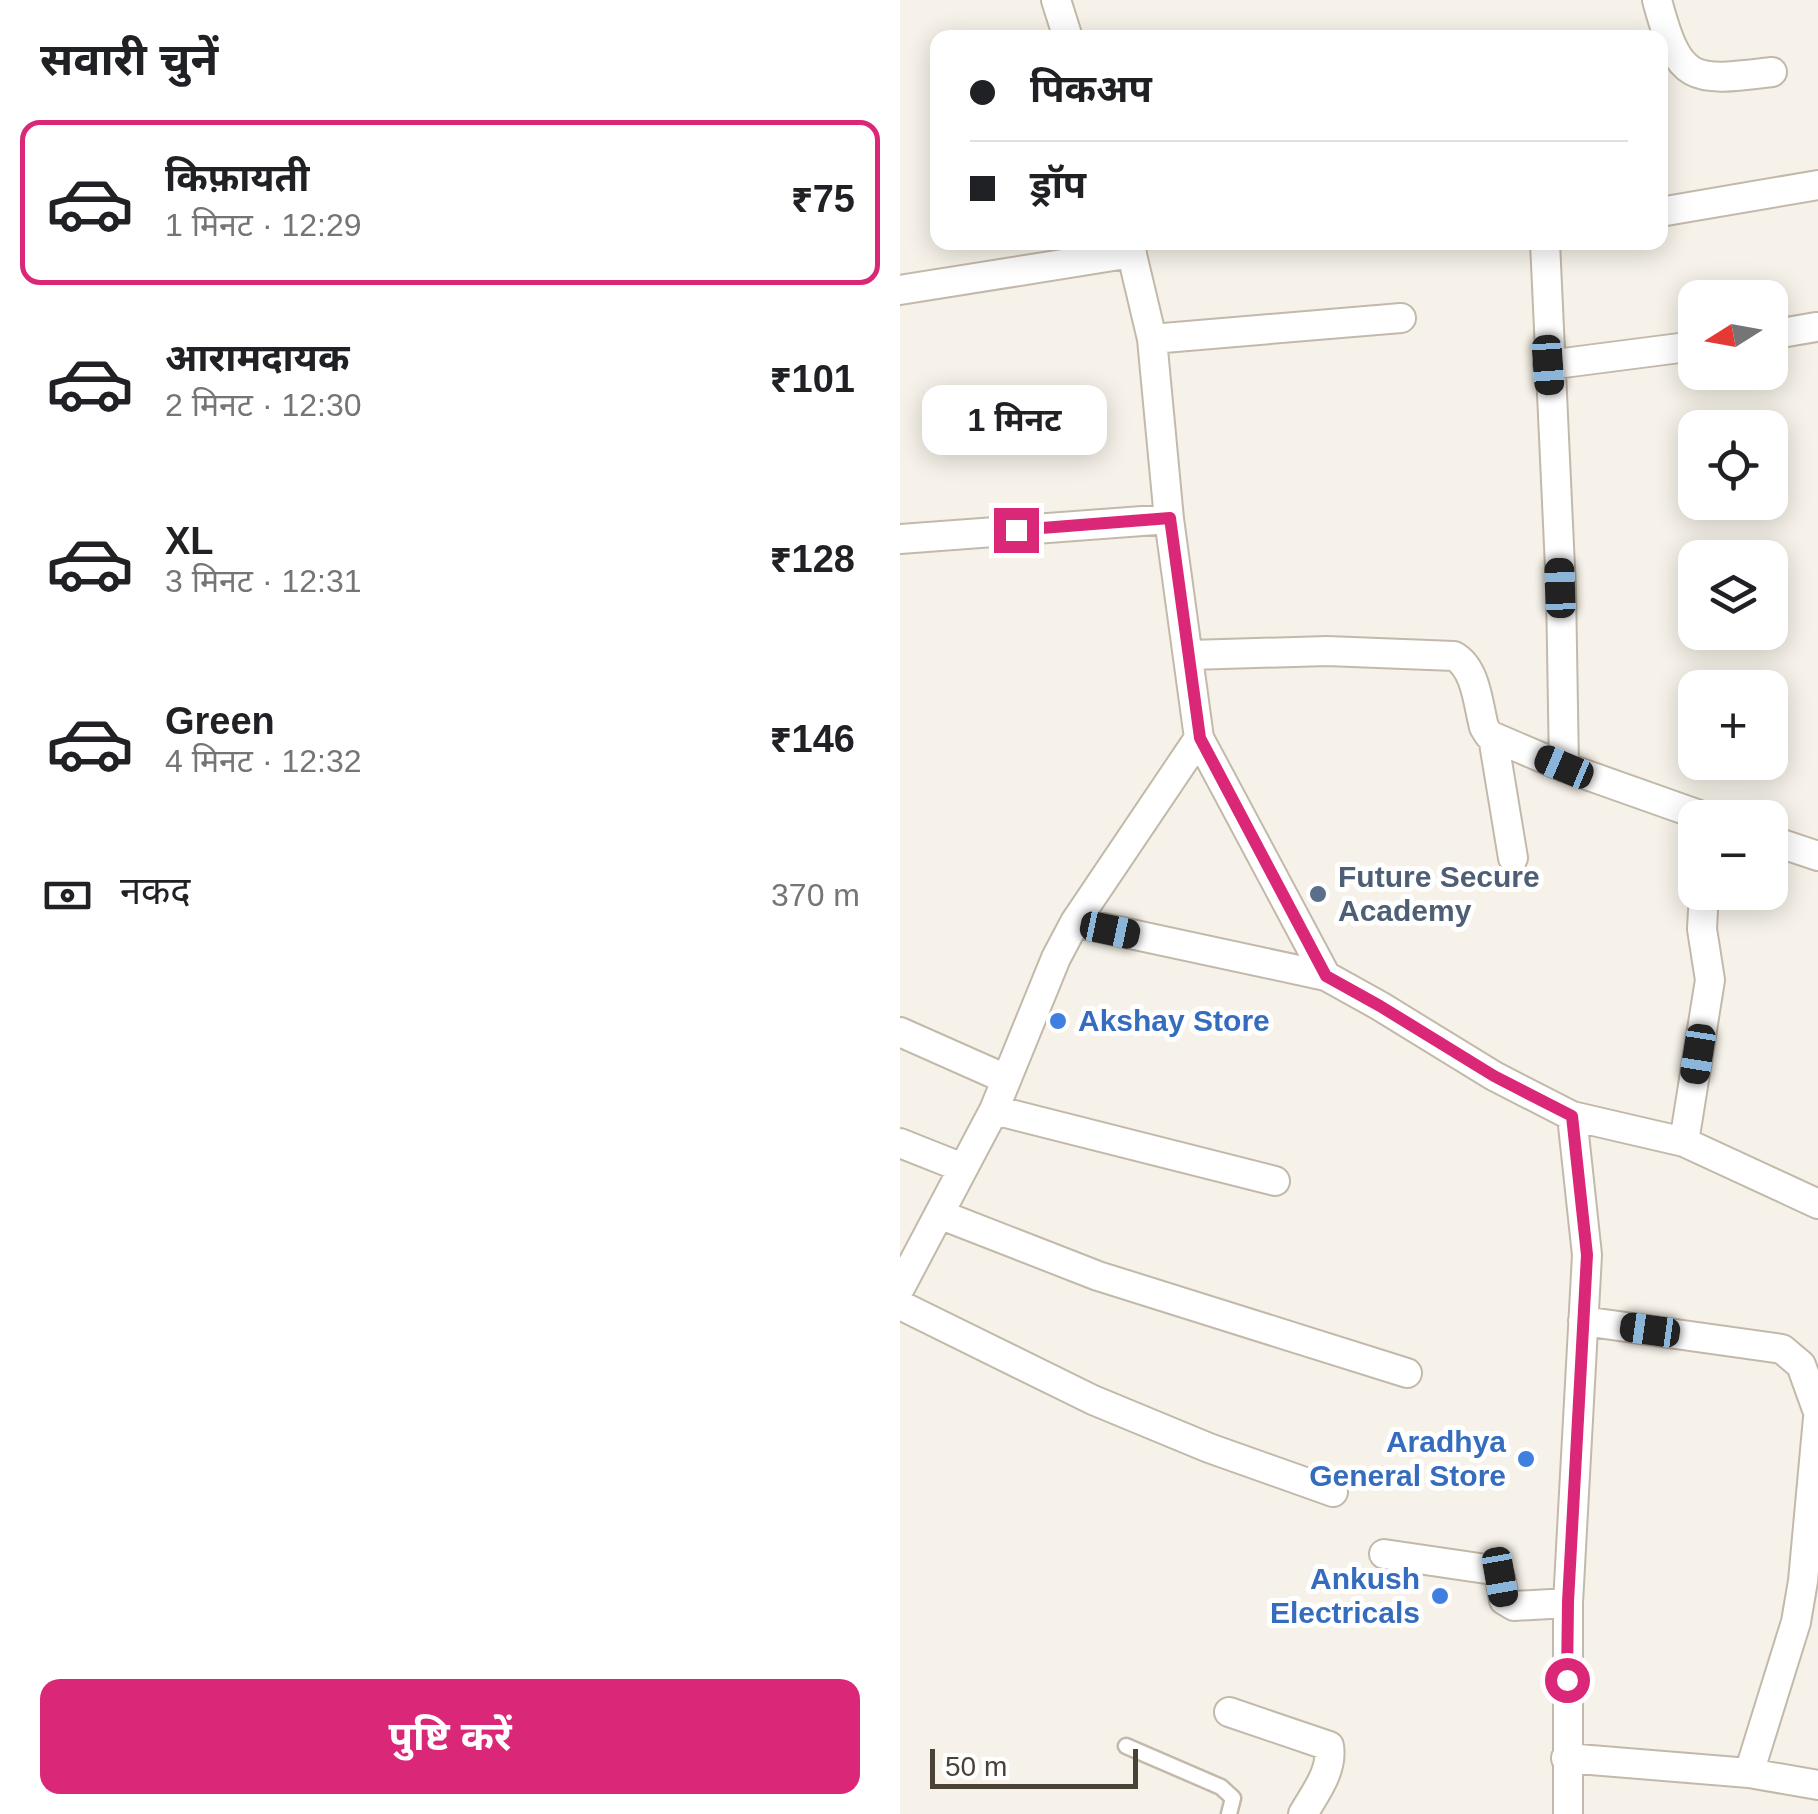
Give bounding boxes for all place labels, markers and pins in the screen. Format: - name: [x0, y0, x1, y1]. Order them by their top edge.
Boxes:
- place label: Future Secure Academy: [1338, 860, 1540, 927]
- marker: Future Secure Academy: [1307, 883, 1329, 905]
- place label: Akshay Store: [1078, 1004, 1270, 1037]
- marker: Akshay Store: [1047, 1010, 1069, 1032]
- place label: Aradhya General Store: [1309, 1425, 1506, 1492]
- marker: Aradhya General Store: [1515, 1448, 1537, 1470]
- place label: Ankush Electricals: [1270, 1562, 1420, 1629]
- marker: Ankush Electricals: [1429, 1585, 1451, 1607]

